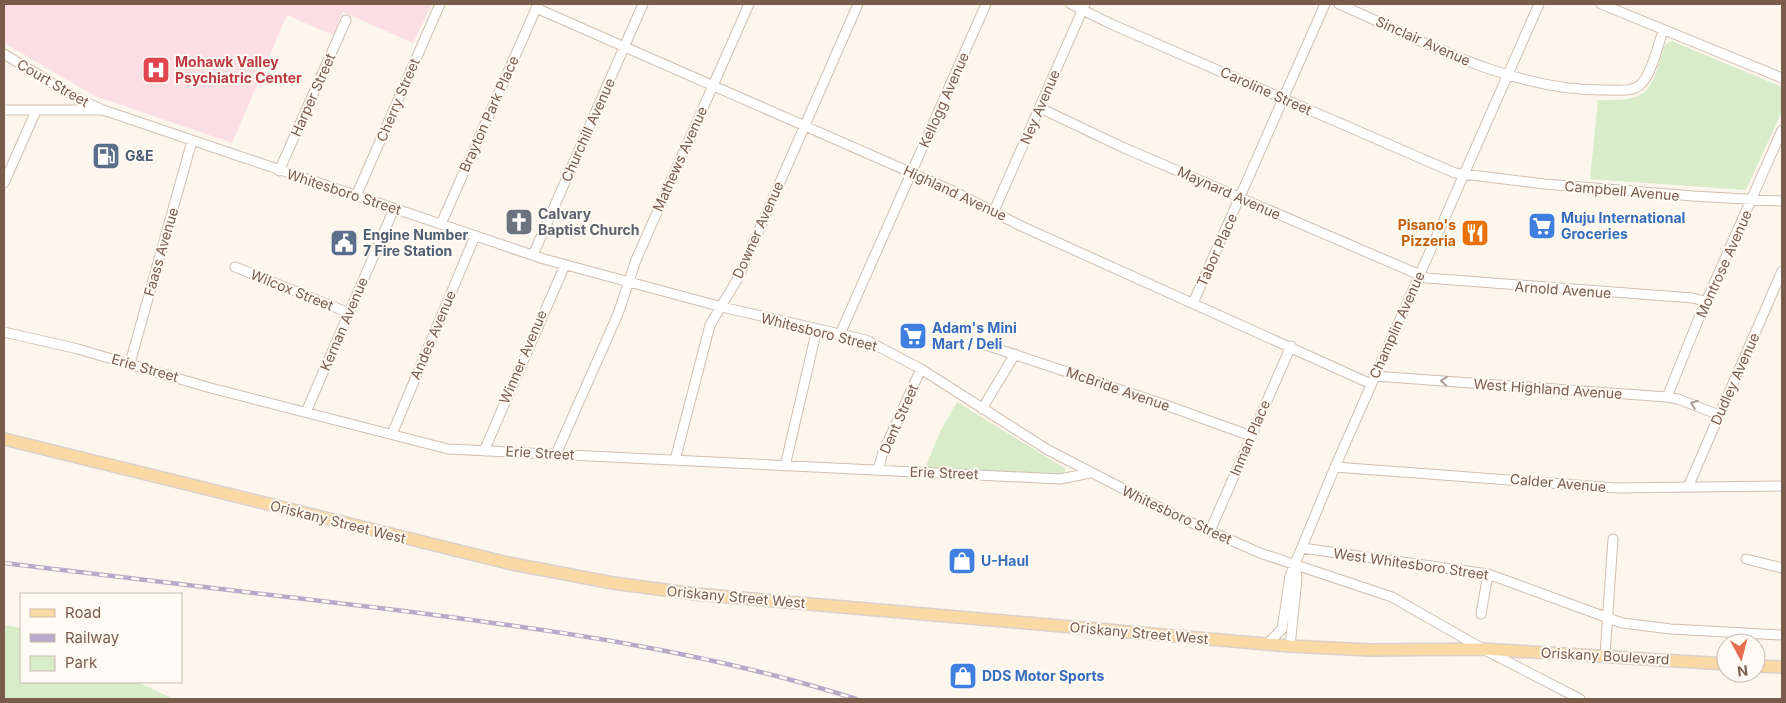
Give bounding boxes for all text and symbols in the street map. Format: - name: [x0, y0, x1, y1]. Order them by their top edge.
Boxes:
- street label: Sinclair Avenue: [1373, 12, 1473, 69]
- street label: Harper Street: [287, 50, 339, 139]
- street label: Kellogg Avenue: [915, 50, 972, 150]
- place label: Mohawk Valley Psychiatric Center: [175, 53, 302, 86]
- street label: Brayton Park Place: [455, 53, 522, 175]
- street label: Court Street: [14, 55, 93, 110]
- hospital icon: Mohawk Valley Psychiatric Center: [141, 55, 171, 85]
- street label: Cherry Street: [372, 55, 423, 144]
- street label: Caroline Street: [1218, 63, 1315, 118]
- street label: Ney Avenue: [1016, 67, 1063, 147]
- street label: Churchill Avenue: [557, 75, 618, 184]
- street label: Mathews Avenue: [649, 104, 710, 214]
- fuel station icon: G&E: [91, 141, 121, 171]
- place label: G&E: [125, 147, 153, 164]
- street label: Highland Avenue: [901, 161, 1010, 224]
- street label: Maynard Avenue: [1175, 162, 1283, 223]
- street label: Whitesboro Street: [285, 165, 404, 218]
- street label: Campbell Avenue: [1564, 177, 1680, 204]
- street label: Downer Avenue: [729, 179, 787, 281]
- place label: Calvary Baptist Church: [538, 205, 640, 238]
- street label: Faass Avenue: [140, 206, 181, 298]
- church icon: Calvary Baptist Church: [504, 207, 534, 237]
- street label: Montrose Avenue: [1692, 207, 1755, 320]
- place label: Muju International Groceries: [1561, 209, 1685, 242]
- street label: Tabor Place: [1193, 211, 1240, 289]
- supermarket icon: Muju International Groceries: [1527, 211, 1557, 241]
- place label: Pisano's Pizzeria: [1398, 216, 1456, 249]
- restaurant icon: Pisano's Pizzeria: [1460, 218, 1490, 248]
- place label: Engine Number 7 Fire Station: [363, 226, 469, 259]
- public building icon: Engine Number 7 Fire Station: [329, 228, 359, 258]
- street label: Wilcox Street: [248, 265, 336, 314]
- street label: Champlin Avenue: [1365, 269, 1428, 381]
- street label: Kernan Avenue: [316, 274, 371, 373]
- street label: Arnold Avenue: [1514, 278, 1612, 301]
- street label: Andes Avenue: [406, 288, 459, 382]
- street label: Winner Avenue: [495, 307, 550, 406]
- street label: Whitesboro Street: [759, 309, 879, 354]
- place label: Adam's Mini Mart / Deli: [932, 319, 1017, 352]
- supermarket icon: Adam's Mini Mart / Deli: [898, 321, 928, 351]
- street label: Dudley Avenue: [1707, 330, 1762, 428]
- street label: Erie Street: [110, 350, 181, 385]
- street label: McBride Avenue: [1064, 363, 1172, 414]
- street label: West Highland Avenue: [1473, 375, 1623, 402]
- one-way arrow: [1440, 376, 1448, 387]
- street label: Dent Street: [876, 381, 922, 456]
- street label: Inman Place: [1226, 397, 1273, 478]
- one-way arrow: [1690, 400, 1698, 410]
- street label: Erie Street: [505, 442, 575, 463]
- street label: Erie Street: [909, 463, 979, 482]
- street label: Calder Avenue: [1509, 470, 1607, 495]
- street label: Whitesboro Street: [1120, 482, 1235, 548]
- street label: Oriskany Street West: [269, 496, 408, 547]
- street label: West Whitesboro Street: [1332, 544, 1490, 583]
- shop icon: U-Haul: [947, 546, 977, 576]
- place label: U-Haul: [981, 552, 1029, 569]
- street label: Oriskany Street West: [666, 582, 806, 611]
- legend: [20, 593, 182, 683]
- text: Road: [65, 603, 101, 622]
- street label: Oriskany Street West: [1069, 618, 1209, 647]
- text: Railway: [65, 628, 120, 647]
- north arrow: [1716, 633, 1766, 683]
- street label: Oriskany Boulevard: [1540, 644, 1670, 667]
- text: Park: [65, 653, 98, 672]
- shop icon: DDS Motor Sports: [948, 661, 978, 691]
- text: N: [1736, 662, 1749, 680]
- place label: DDS Motor Sports: [982, 667, 1105, 684]

